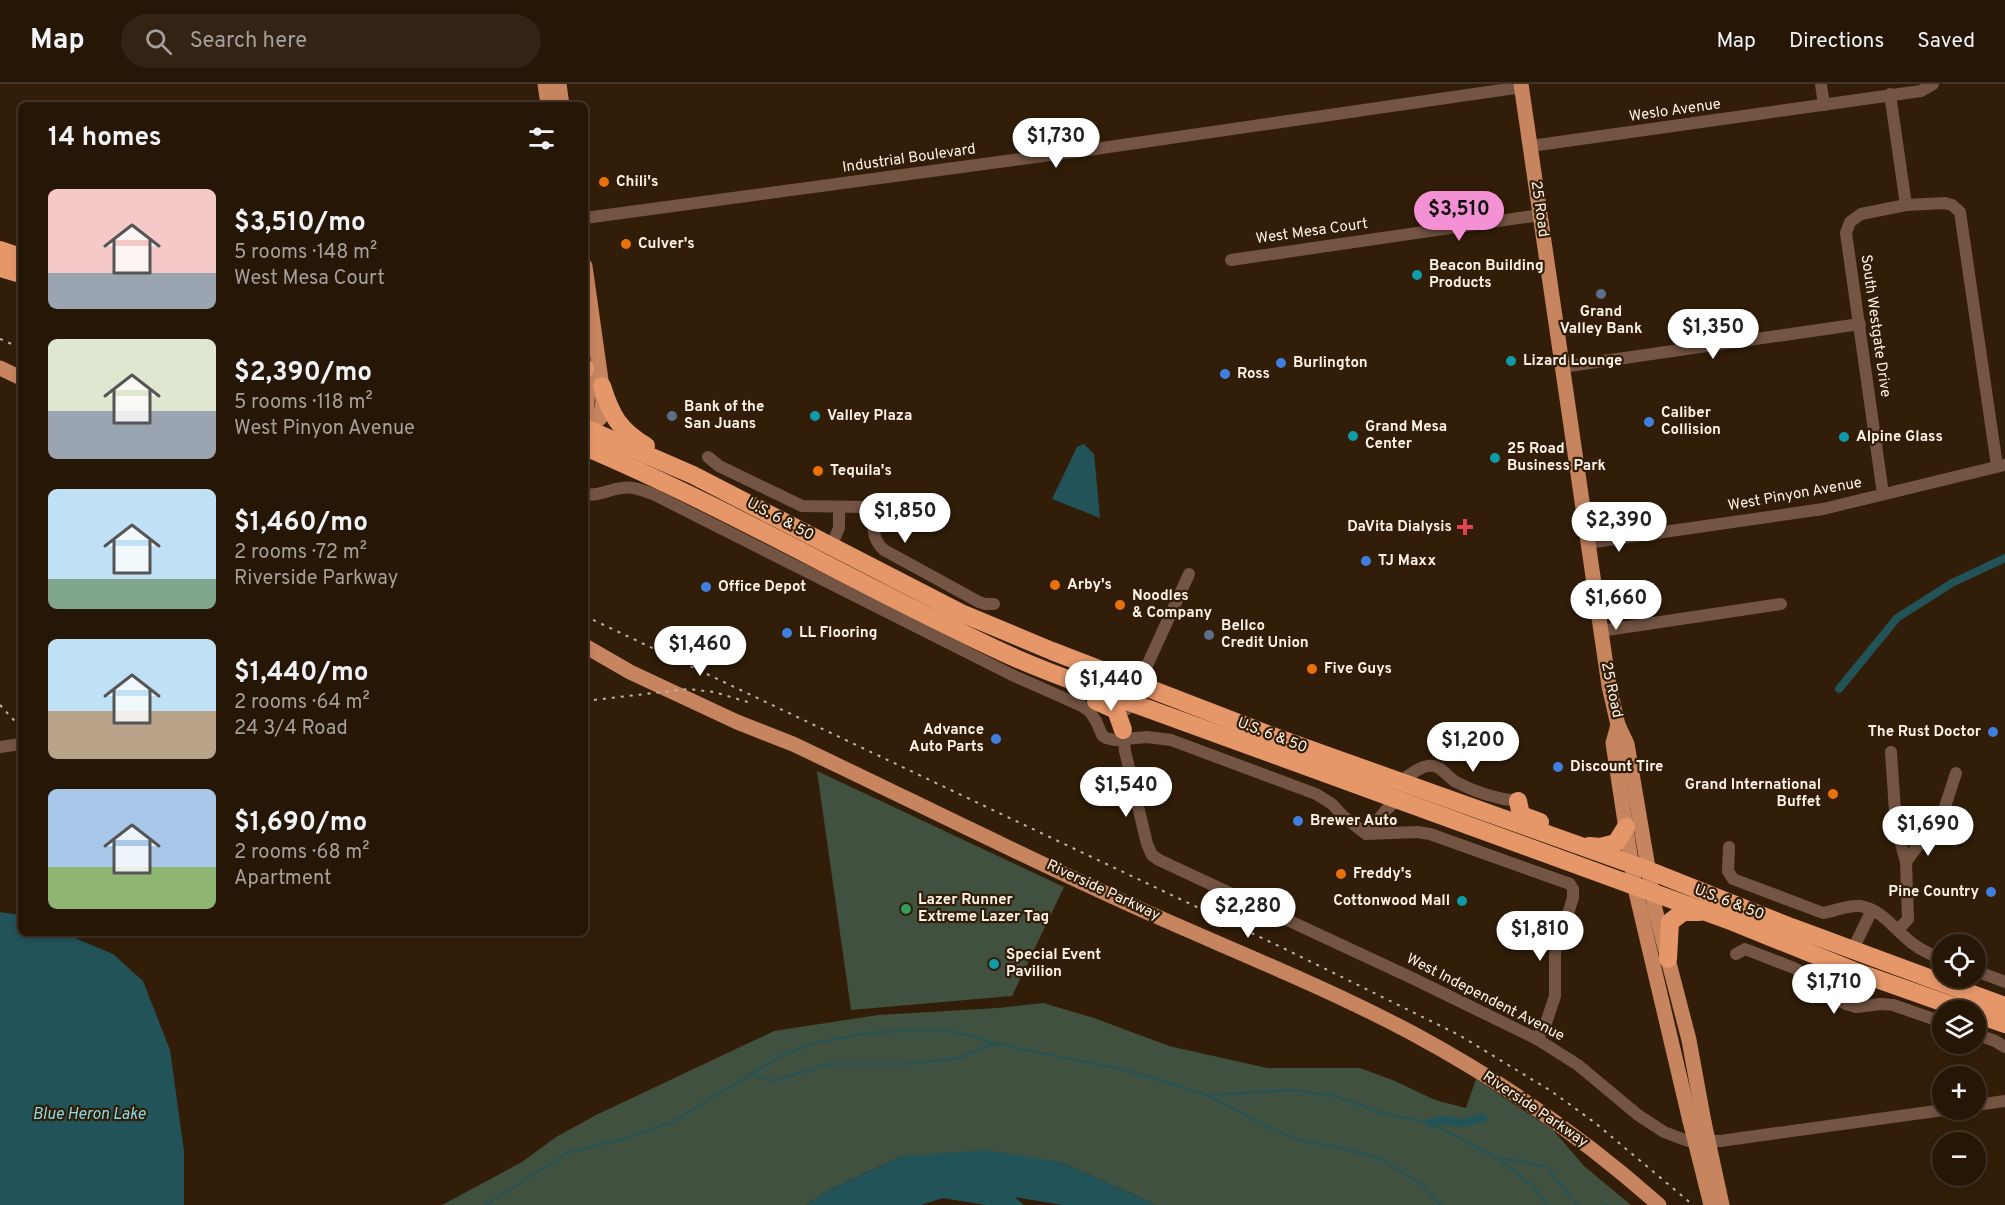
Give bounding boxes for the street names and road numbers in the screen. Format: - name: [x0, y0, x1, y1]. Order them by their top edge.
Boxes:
- street label: Weslo Avenue: [1628, 95, 1722, 127]
- street label: Industrial Boulevard: [841, 140, 977, 178]
- street label: 25 Road: [1526, 180, 1552, 238]
- street label: West Mesa Court: [1255, 215, 1369, 249]
- street label: South Westgate Drive: [1856, 253, 1894, 399]
- street label: West Pinyon Avenue: [1727, 474, 1863, 516]
- street label: U.S. 6 & 50: [743, 494, 817, 546]
- street label: 25 Road: [1596, 660, 1626, 720]
- street label: U.S. 6 & 50: [1234, 714, 1310, 758]
- street label: Riverside Parkway: [1043, 856, 1163, 926]
- street label: U.S. 6 & 50: [1691, 881, 1767, 925]
- street label: West Independent Avenue: [1403, 950, 1567, 1046]
- street label: Riverside Parkway: [1479, 1068, 1591, 1152]

